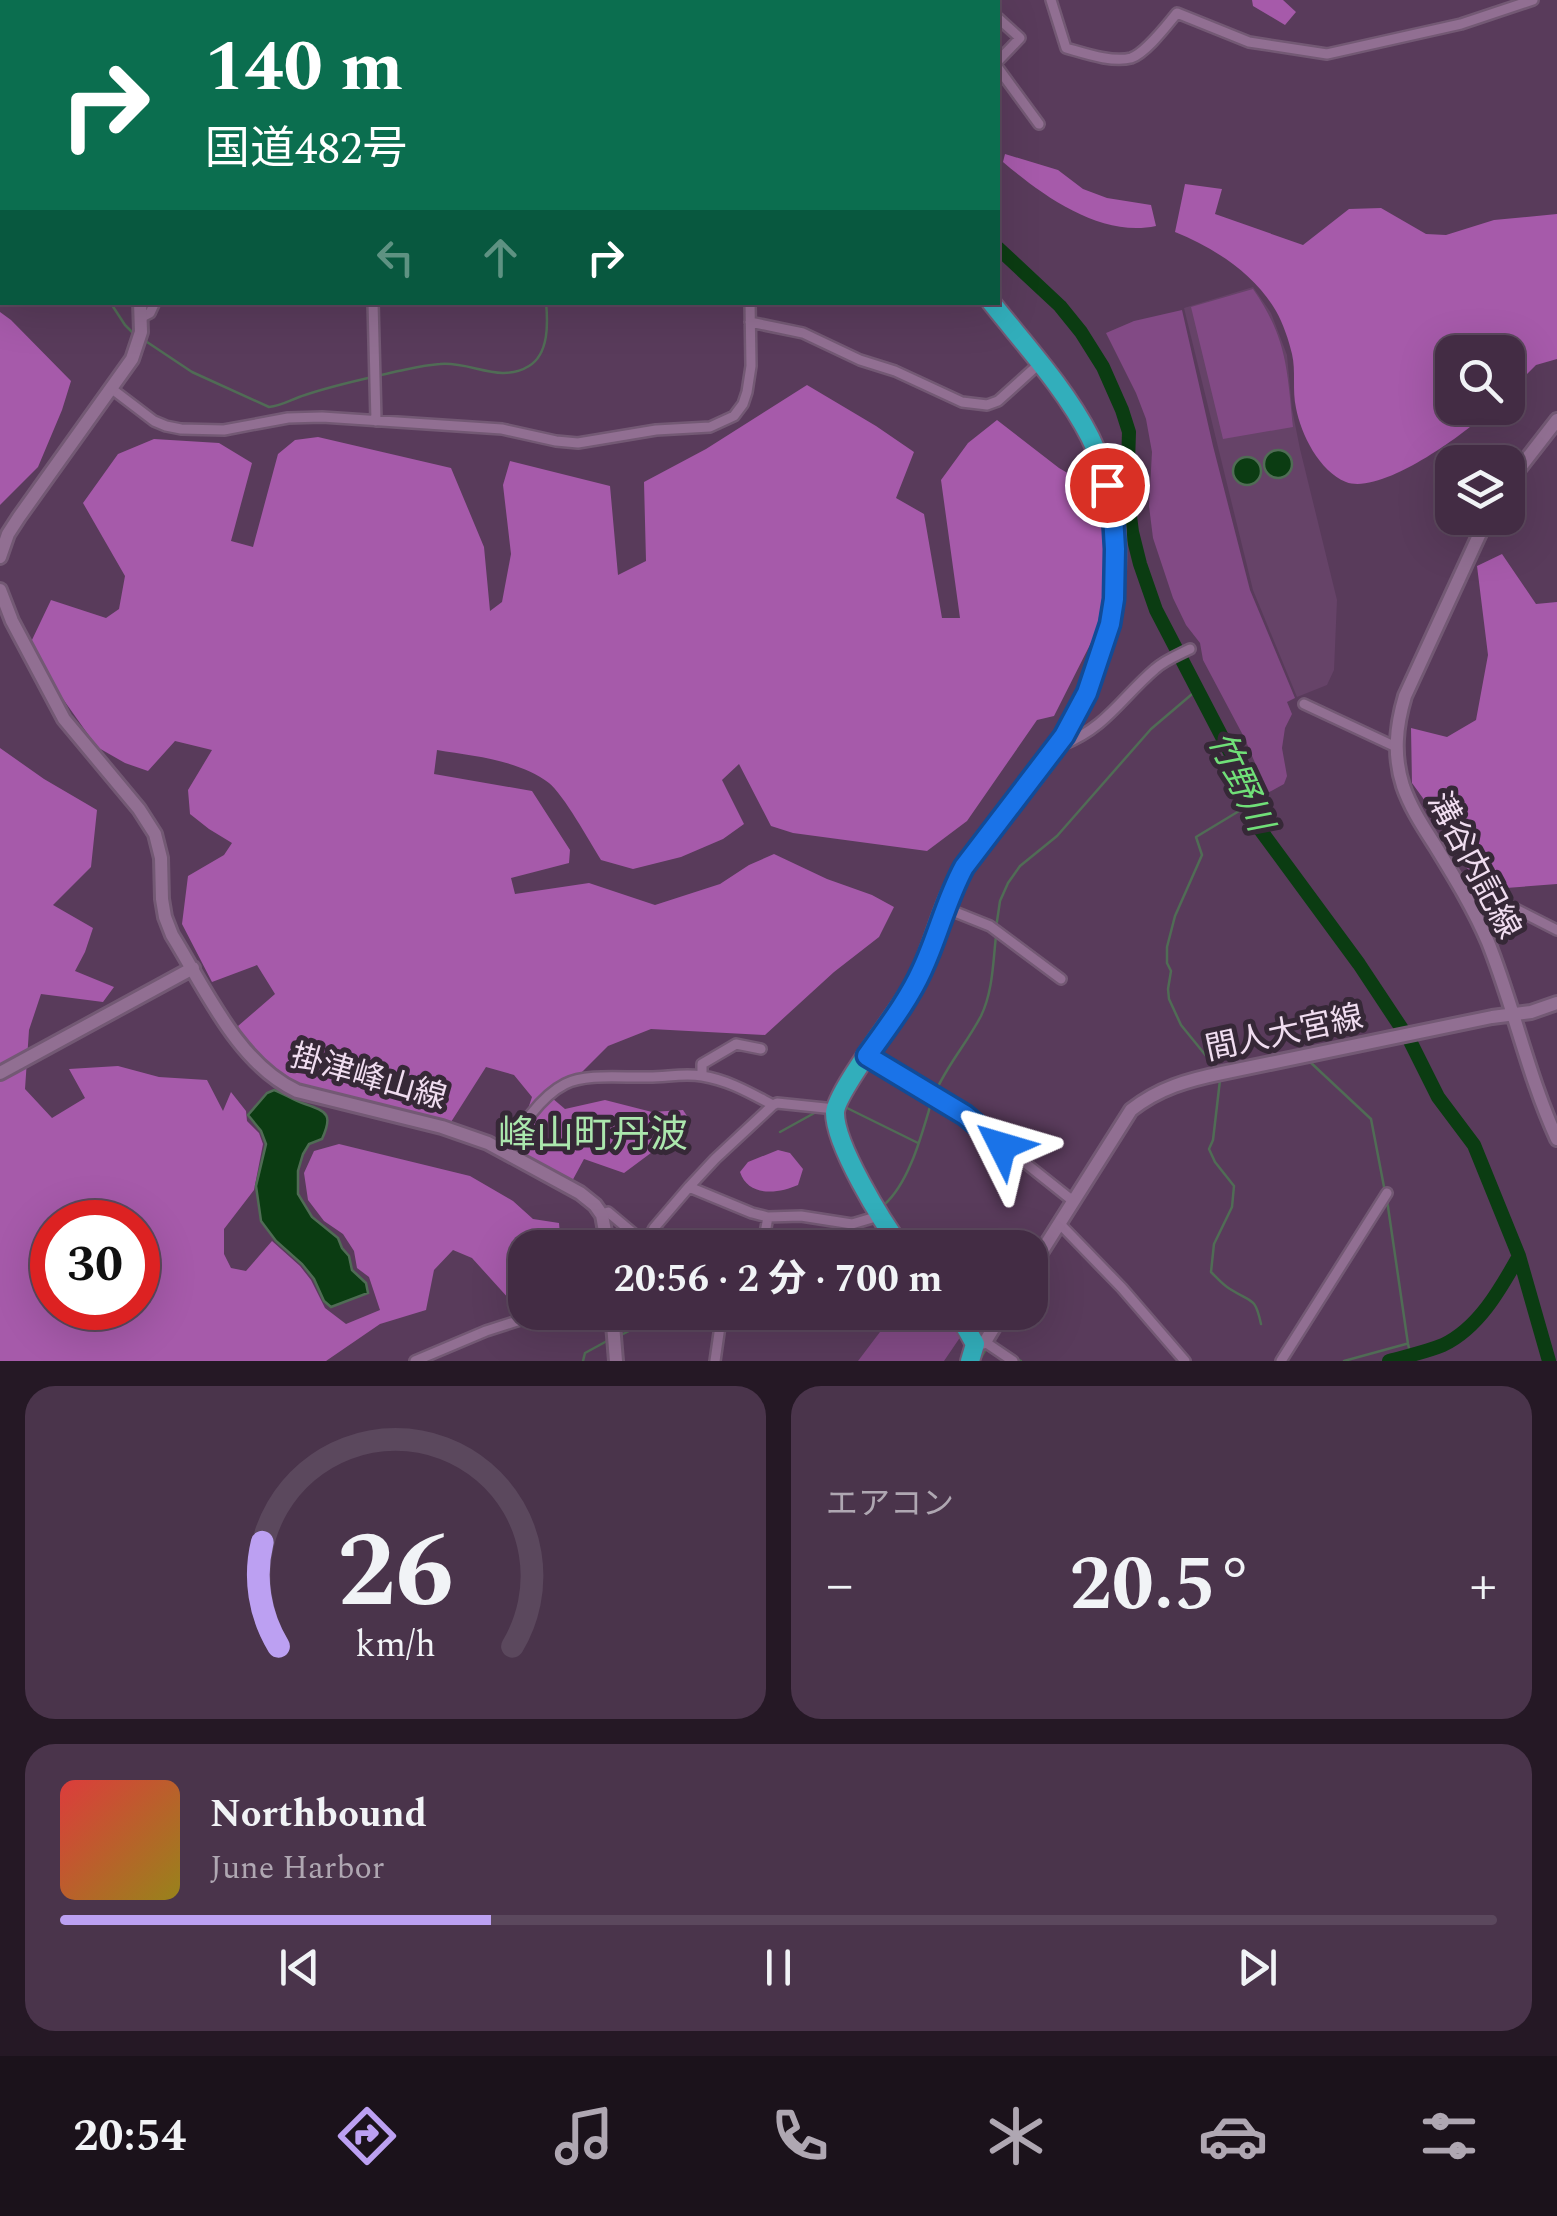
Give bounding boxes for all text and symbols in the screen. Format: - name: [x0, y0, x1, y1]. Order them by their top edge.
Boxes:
- text: 140 m: [205, 15, 403, 121]
- icon: right: [40, 40, 170, 170]
- text: 国道482号: [205, 115, 408, 184]
- icon: left: [368, 230, 423, 285]
- icon: ahead: [473, 230, 528, 285]
- icon: right: [578, 230, 633, 285]
- map controls: [1435, 335, 1525, 535]
- button: search: [1435, 335, 1525, 425]
- pin: [1065, 443, 1150, 528]
- button: layers: [1435, 445, 1525, 535]
- icon: arrive: [1080, 458, 1135, 513]
- water label: 竹野川: [1193, 723, 1288, 844]
- street label: 溝谷内記線: [1414, 784, 1533, 948]
- street label: 間人大宮線: [1201, 993, 1368, 1074]
- street label: 掛津峰山線: [285, 1032, 452, 1123]
- position arrow: [950, 1094, 1054, 1198]
- district label: 峰山町丹波: [498, 1107, 688, 1165]
- speed limit sign: 30: [30, 1200, 160, 1330]
- text: 20:56 · 2 分 · 700 m: [614, 1251, 942, 1309]
- text: エアコン: [826, 1480, 954, 1529]
- text: 26: [337, 1494, 454, 1652]
- text: 20.5°: [1070, 1529, 1253, 1643]
- text: −: [826, 1544, 854, 1627]
- text: +: [1469, 1544, 1497, 1627]
- text: km/h: [355, 1618, 436, 1673]
- text: Northbound: [210, 1786, 427, 1844]
- text: June Harbor: [210, 1844, 385, 1893]
- icon: previous: [272, 1940, 327, 1995]
- icon: pause: [751, 1940, 806, 1995]
- icon: next: [1230, 1940, 1285, 1995]
- icon: directions: [332, 2101, 402, 2171]
- icon: music: [549, 2101, 619, 2171]
- icon: phone: [765, 2101, 835, 2171]
- icon: climate: [981, 2101, 1051, 2171]
- icon: car: [1198, 2101, 1268, 2171]
- icon: filters: [1414, 2101, 1484, 2171]
- text: 20:54: [73, 2102, 186, 2171]

